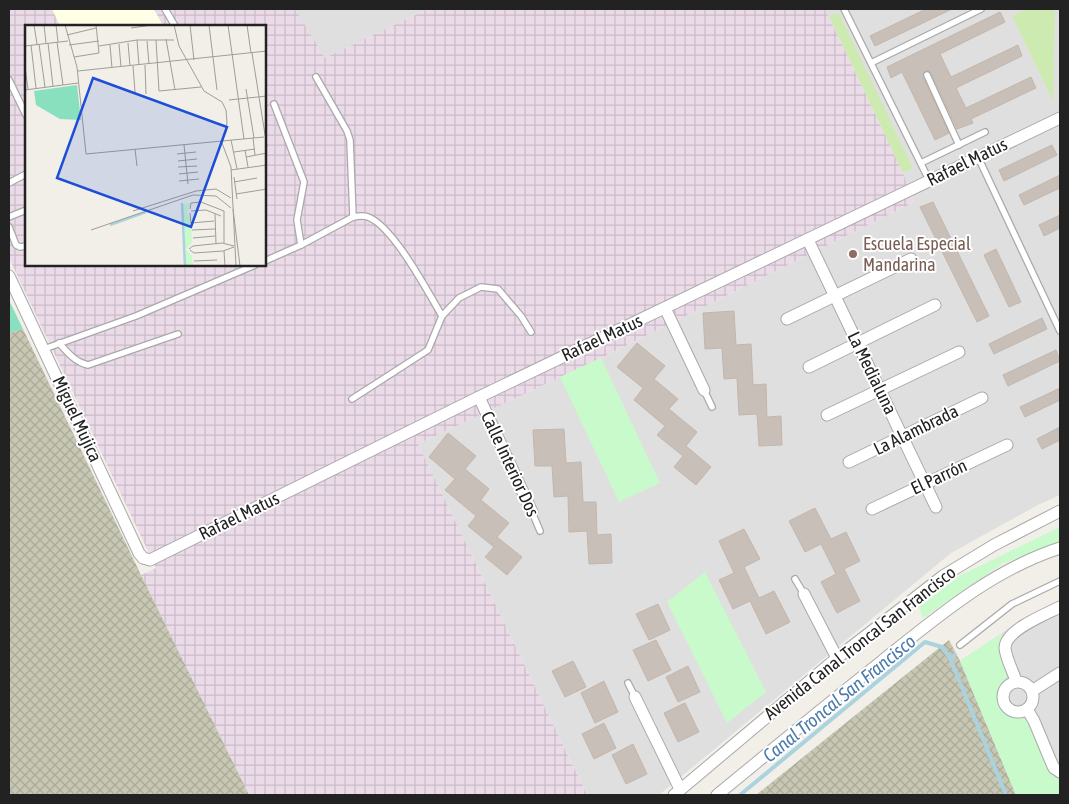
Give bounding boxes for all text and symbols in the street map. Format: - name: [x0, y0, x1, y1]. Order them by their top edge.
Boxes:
- inset map: [25, 25, 266, 266]
- street label: Rafael Matus: [923, 133, 1010, 190]
- place label: Escuela Especial Mandarina: [863, 233, 971, 275]
- marker: Escuela Especial Mandarina: [847, 248, 859, 260]
- street label: Rafael Matus: [558, 310, 646, 365]
- street label: La Medialuna: [843, 328, 902, 418]
- street label: Miguel Mujica: [48, 373, 106, 465]
- street label: La Alambrada: [870, 400, 961, 459]
- street label: Calle Interior Dos: [477, 408, 544, 520]
- street label: El Parrón: [907, 454, 970, 499]
- street label: Rafael Matus: [195, 487, 282, 544]
- street label: Avenida Canal Troncal San Francisco: [760, 561, 960, 725]
- water label: Canal Troncal San Francisco: [758, 629, 920, 767]

